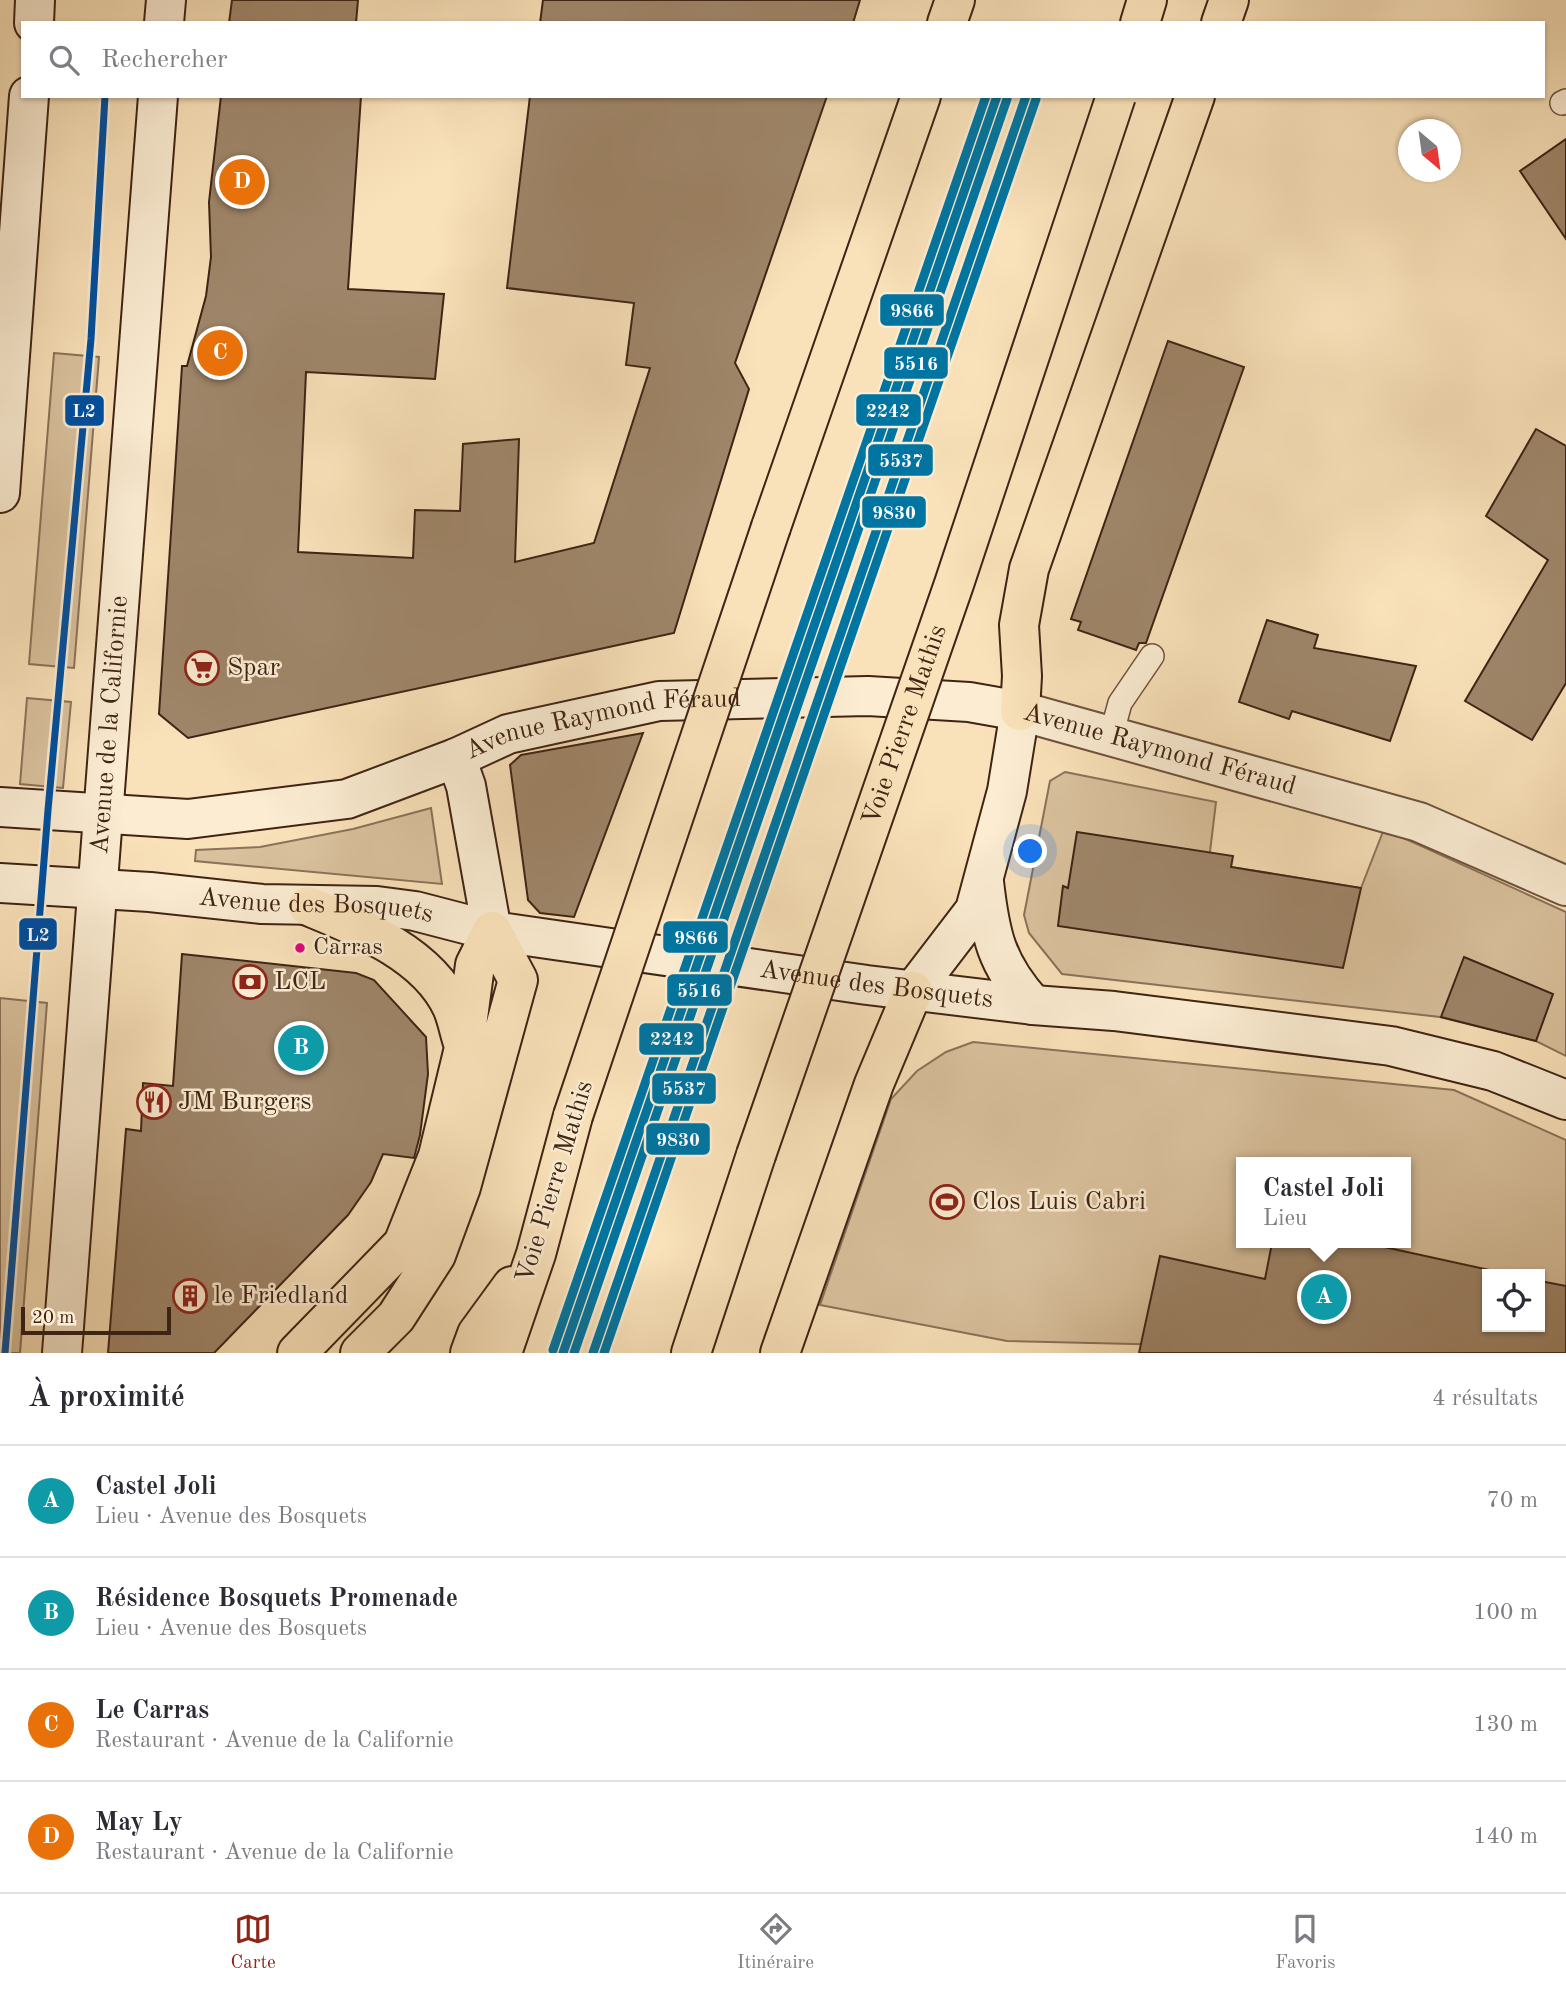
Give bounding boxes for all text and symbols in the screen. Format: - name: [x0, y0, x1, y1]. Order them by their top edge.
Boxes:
- search box: [21, 21, 1545, 98]
- icon: search: [45, 41, 83, 79]
- text: Rechercher: [101, 47, 228, 73]
- north arrow: [1398, 119, 1461, 182]
- pin: D: [219, 156, 265, 208]
- line badge: 9866: [879, 293, 945, 327]
- text: 9866: [890, 303, 934, 322]
- pin: C: [197, 327, 243, 379]
- line badge: 5516: [883, 346, 949, 380]
- text: 5516: [894, 356, 938, 375]
- line badge: 2242: [855, 393, 922, 427]
- line badge: L2: [64, 394, 105, 427]
- text: L2: [72, 403, 96, 422]
- text: 2242: [866, 403, 910, 422]
- line badge: 5537: [867, 443, 934, 477]
- text: 5537: [879, 453, 923, 472]
- line badge: 9830: [861, 495, 927, 529]
- text: 9830: [872, 505, 916, 524]
- street label: Avenue de la Californie: [87, 594, 133, 855]
- street label: Voie Pierre Mathis: [858, 622, 952, 829]
- supermarket icon: Spar: [183, 649, 221, 687]
- place label: Spar: [227, 655, 280, 681]
- street label: Avenue Raymond Féraud: [461, 686, 741, 765]
- street label: Avenue Raymond Féraud: [1020, 700, 1299, 800]
- your location: [1013, 834, 1047, 868]
- street label: Avenue des Bosquets: [197, 884, 436, 928]
- line badge: L2: [18, 917, 58, 951]
- line badge: 9866: [662, 920, 729, 954]
- text: L2: [26, 927, 50, 946]
- text: 9866: [674, 930, 718, 949]
- place label: Carras: [313, 936, 383, 960]
- marker: Carras: [293, 941, 307, 955]
- street label: Avenue des Bosquets: [758, 957, 995, 1013]
- bank icon: LCL: [231, 963, 269, 1001]
- place label: LCL: [274, 969, 326, 995]
- line badge: 5516: [666, 973, 733, 1007]
- text: 5516: [677, 983, 721, 1002]
- pin: B: [278, 1022, 324, 1074]
- line badge: 2242: [638, 1022, 705, 1056]
- text: 2242: [650, 1031, 694, 1050]
- line badge: 5537: [651, 1072, 717, 1105]
- street label: Voie Pierre Mathis: [512, 1078, 598, 1286]
- text: 5537: [662, 1081, 706, 1100]
- restaurant icon: JM Burgers: [135, 1083, 173, 1121]
- place label: JM Burgers: [178, 1089, 312, 1115]
- line badge: 9830: [645, 1122, 711, 1156]
- text: 9830: [656, 1132, 700, 1151]
- popup: [1236, 1157, 1411, 1248]
- text: Castel Joli: [1263, 1176, 1384, 1202]
- sports icon: Clos Luis Cabri: [928, 1183, 966, 1221]
- place label: Clos Luis Cabri: [972, 1189, 1146, 1215]
- text: Lieu: [1263, 1207, 1307, 1230]
- map controls: [1482, 1269, 1545, 1332]
- button: locate: [1482, 1269, 1545, 1332]
- pin: A: [1301, 1271, 1347, 1323]
- building icon: le Friedland: [171, 1277, 209, 1315]
- place label: le Friedland: [214, 1283, 349, 1309]
- scale bar: [21, 1304, 172, 1336]
- text: 20 m: [32, 1309, 74, 1328]
- text: À proximité: [28, 1383, 185, 1413]
- text: 4 résultats: [1432, 1387, 1538, 1410]
- text: Castel Joli: [95, 1474, 216, 1500]
- text: A: [42, 1489, 60, 1512]
- text: 70 m: [1487, 1489, 1538, 1512]
- text: Lieu · Avenue des Bosquets: [95, 1505, 367, 1528]
- text: Résidence Bosquets Promenade: [95, 1586, 458, 1612]
- text: B: [43, 1601, 59, 1624]
- text: 100 m: [1473, 1601, 1538, 1624]
- text: Lieu · Avenue des Bosquets: [95, 1617, 367, 1640]
- text: Le Carras: [95, 1698, 209, 1724]
- text: C: [43, 1713, 59, 1736]
- text: 130 m: [1473, 1713, 1538, 1736]
- text: Restaurant · Avenue de la Californie: [95, 1729, 454, 1752]
- text: May Ly: [95, 1810, 183, 1836]
- text: D: [42, 1825, 60, 1848]
- text: 140 m: [1473, 1825, 1538, 1848]
- text: Restaurant · Avenue de la Californie: [95, 1841, 454, 1864]
- tab: Carte: [231, 1910, 276, 1975]
- tab: Itinéraire: [737, 1910, 814, 1975]
- tab: Favoris: [1275, 1910, 1335, 1975]

